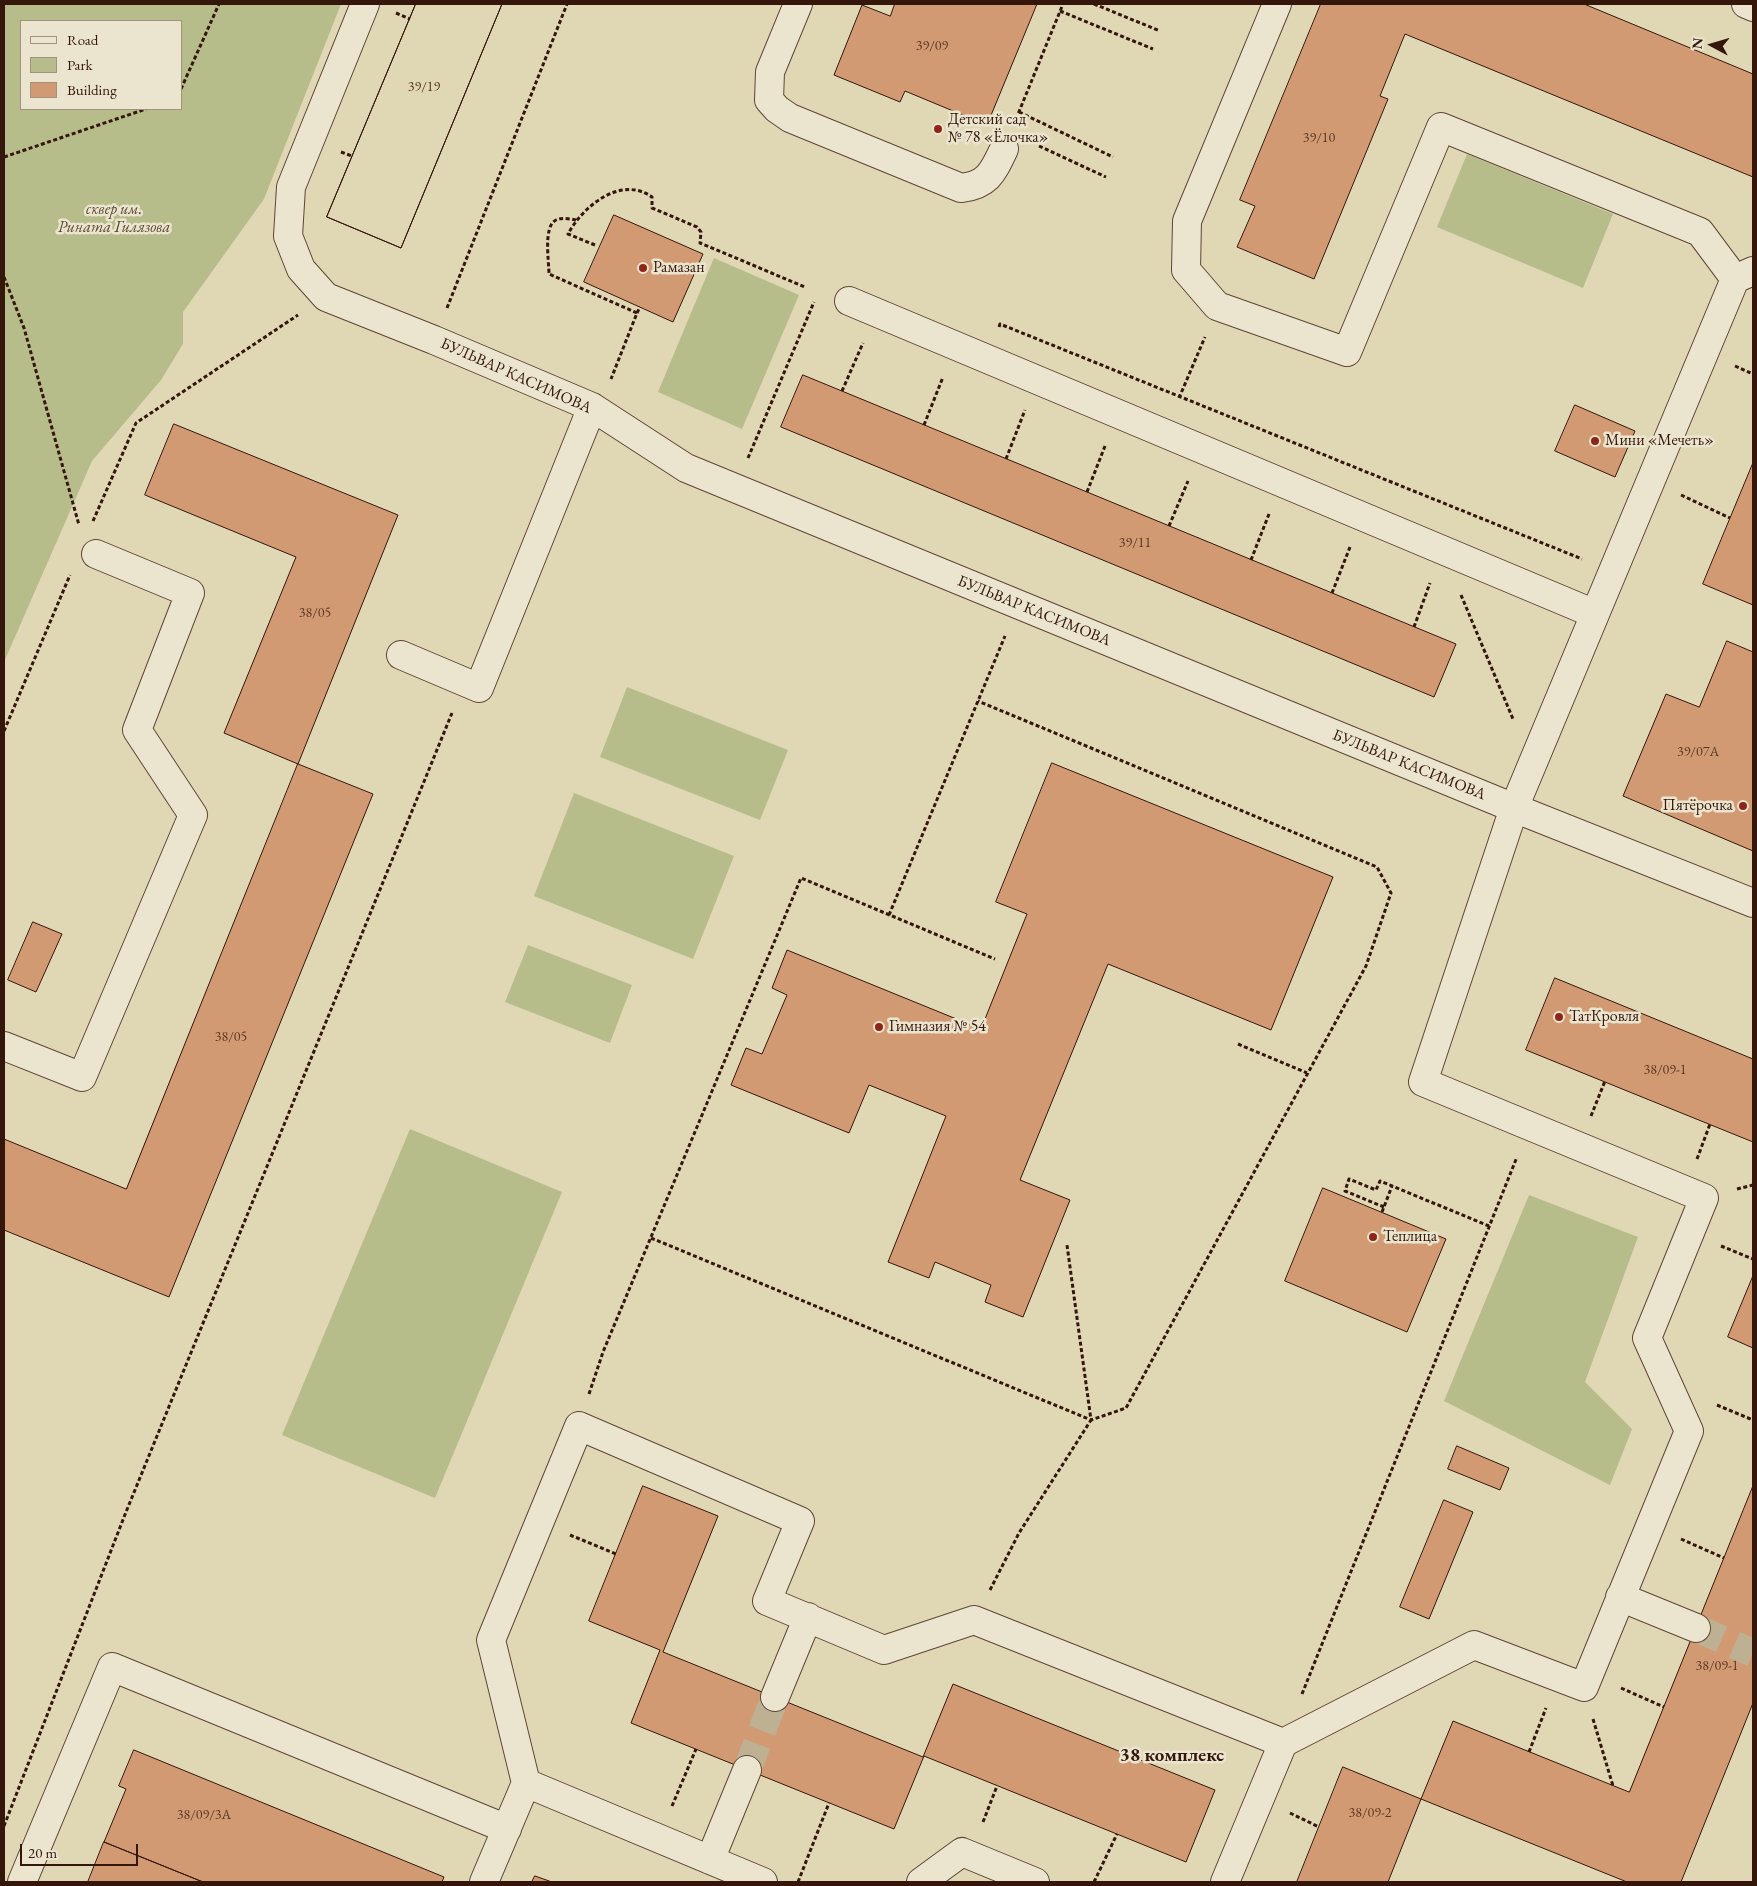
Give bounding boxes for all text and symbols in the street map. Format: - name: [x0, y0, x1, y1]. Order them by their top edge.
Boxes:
- legend: [20, 20, 182, 110]
- north arrow: [1687, 20, 1737, 70]
- text: Road: [67, 30, 98, 49]
- text: N: [1688, 37, 1707, 50]
- house number: 39/09: [916, 38, 948, 54]
- text: Park: [67, 55, 93, 74]
- house number: 39/19: [408, 79, 440, 95]
- text: Building: [67, 80, 117, 99]
- place label: Детский сад № 78 «Ёлочка»: [948, 110, 1048, 148]
- marker: Детский сад № 78 «Ёлочка»: [932, 123, 944, 135]
- house number: 39/10: [1303, 130, 1335, 146]
- park label: сквер им. Рината Гилязова: [58, 200, 170, 238]
- place label: Рамазан: [653, 258, 704, 278]
- marker: Рамазан: [637, 262, 649, 274]
- street label: БУЛЬВАР КАСИМОВА: [437, 334, 595, 418]
- place label: Мини «Мечеть»: [1605, 431, 1714, 451]
- marker: Мини «Мечеть»: [1589, 435, 1601, 447]
- house number: 39/11: [1119, 535, 1151, 551]
- street label: БУЛЬВАР КАСИМОВА: [955, 571, 1113, 651]
- house number: 38/05: [299, 605, 331, 621]
- street label: БУЛЬВАР КАСИМОВА: [1330, 725, 1488, 805]
- house number: 39/07А: [1677, 744, 1719, 760]
- place label: Пятёрочка: [1663, 796, 1733, 816]
- marker: Пятёрочка: [1737, 800, 1749, 812]
- place label: ТатКровля: [1569, 1007, 1639, 1027]
- marker: ТатКровля: [1553, 1011, 1565, 1023]
- place label: Гимназия № 54: [889, 1017, 986, 1037]
- marker: Гимназия № 54: [873, 1021, 885, 1033]
- house number: 38/05: [215, 1029, 247, 1045]
- house number: 38/09-1: [1643, 1062, 1687, 1078]
- place label: Теплица: [1383, 1227, 1437, 1247]
- marker: Теплица: [1367, 1231, 1379, 1243]
- house number: 38/09-1: [1695, 1658, 1739, 1674]
- district label: 38 комплекс: [1120, 1745, 1224, 1767]
- house number: 38/09-2: [1348, 1805, 1392, 1821]
- house number: 38/09/3А: [177, 1807, 231, 1823]
- scale bar: [22, 1834, 140, 1866]
- text: 20 m: [28, 1843, 57, 1862]

